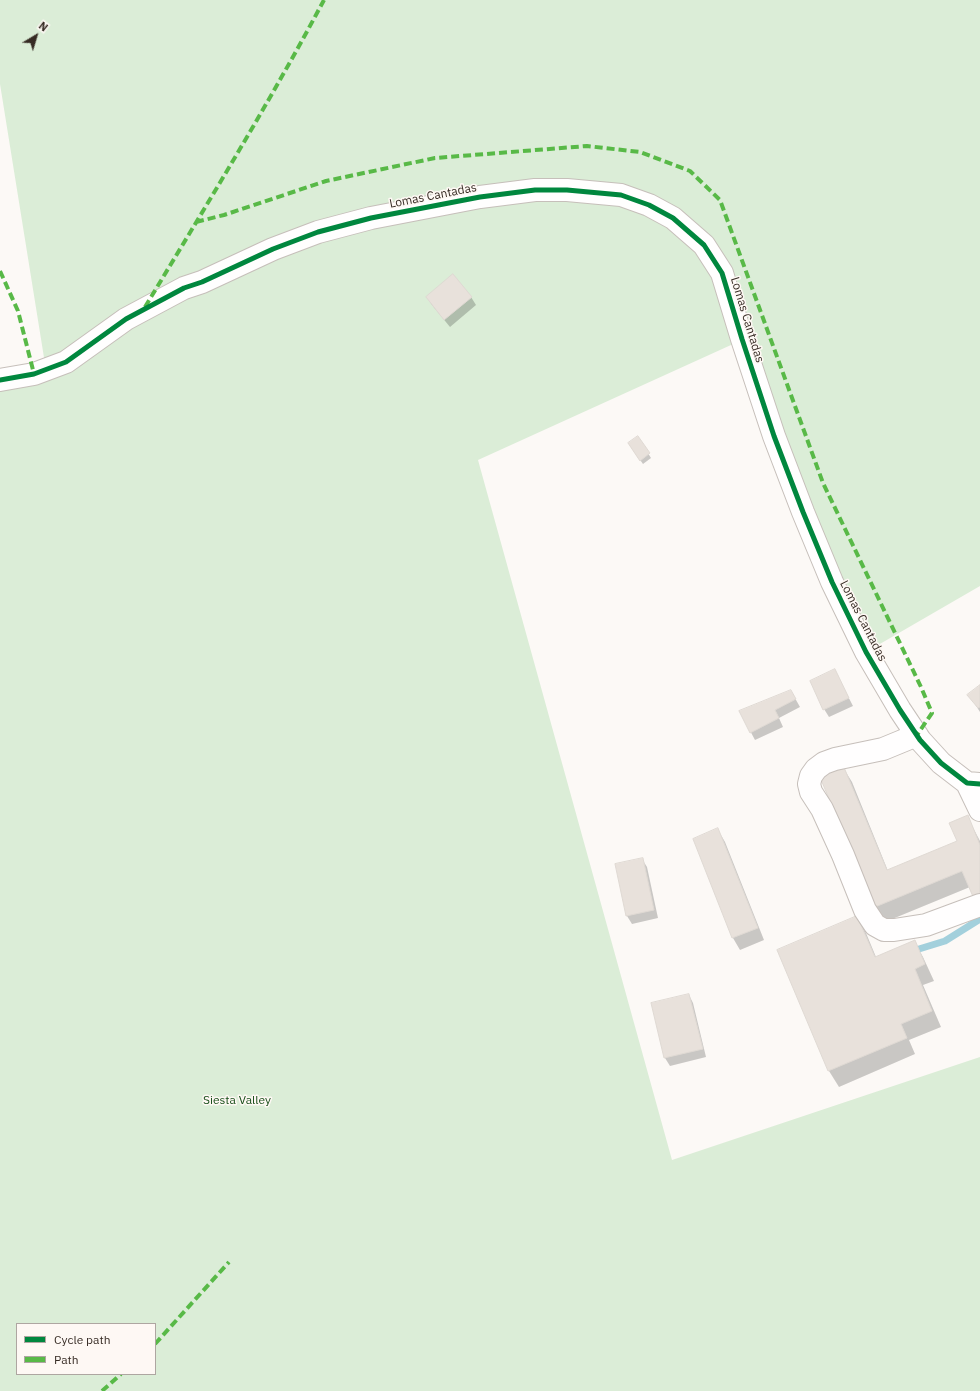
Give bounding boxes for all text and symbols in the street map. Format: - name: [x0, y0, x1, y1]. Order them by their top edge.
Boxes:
- north arrow: [16, 16, 56, 56]
- text: N: [36, 19, 51, 35]
- street label: Lomas Cantadas: [388, 180, 478, 212]
- street label: Lomas Cantadas: [727, 275, 767, 365]
- street label: Lomas Cantadas: [836, 578, 890, 664]
- park label: Siesta Valley: [203, 1094, 271, 1108]
- legend: [16, 1323, 156, 1375]
- text: Cycle path: [54, 1332, 111, 1347]
- text: Path: [54, 1352, 79, 1367]

